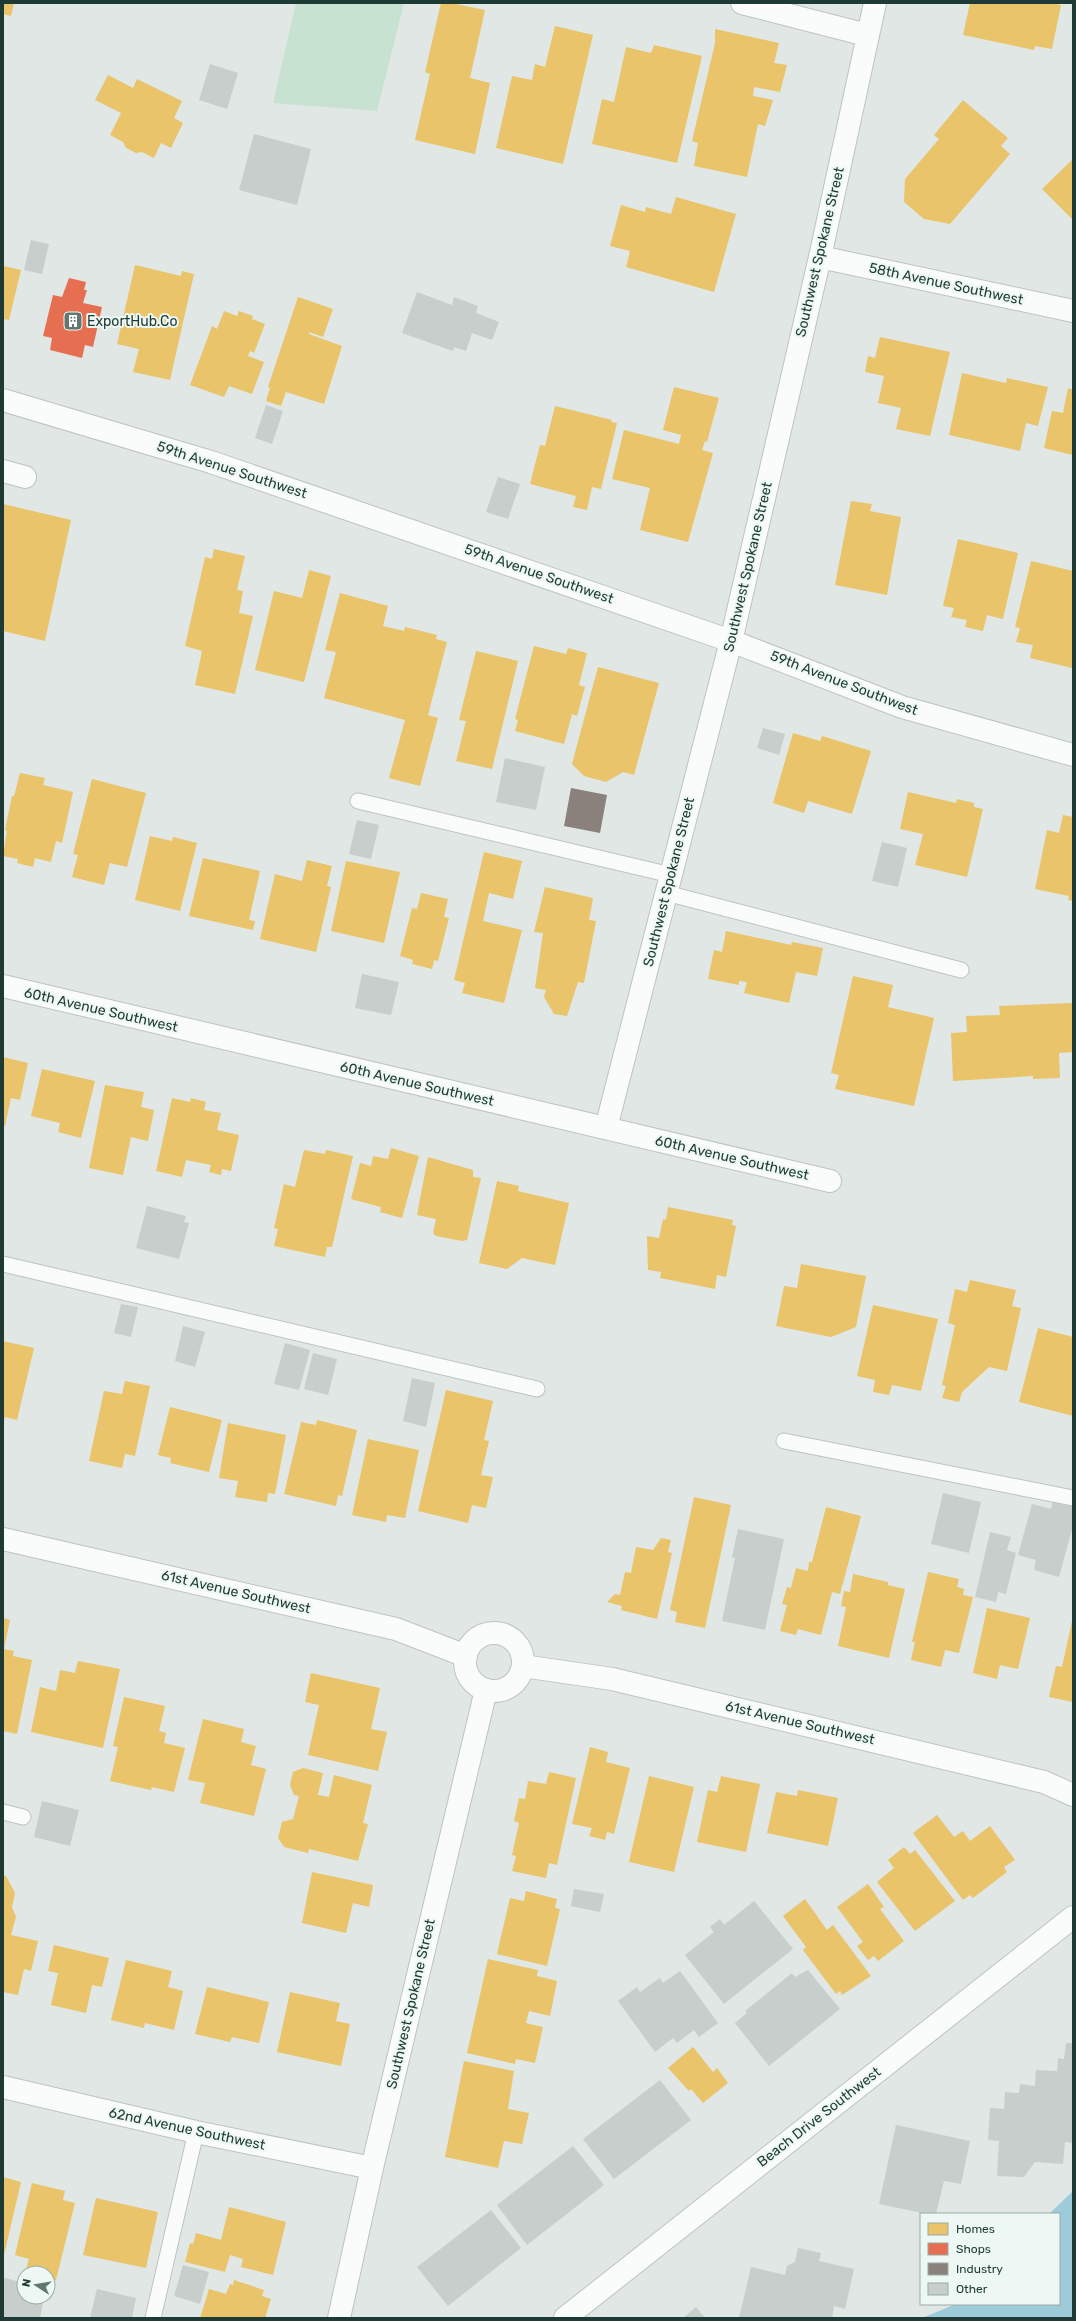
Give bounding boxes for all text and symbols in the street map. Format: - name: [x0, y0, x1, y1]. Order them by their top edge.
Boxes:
- street label: Southwest Spokane Street: [792, 165, 848, 339]
- street label: 58th Avenue Southwest: [867, 259, 1025, 309]
- building icon: ExportHub.Co: [62, 310, 84, 332]
- place label: ExportHub.Co: [87, 313, 177, 330]
- street label: 59th Avenue Southwest: [155, 438, 310, 502]
- street label: Southwest Spokane Street: [720, 480, 776, 654]
- street label: 59th Avenue Southwest: [462, 540, 616, 608]
- street label: 59th Avenue Southwest: [768, 647, 921, 719]
- street label: Southwest Spokane Street: [640, 795, 698, 969]
- street label: 60th Avenue Southwest: [22, 984, 180, 1036]
- street label: 60th Avenue Southwest: [338, 1058, 496, 1110]
- street label: 60th Avenue Southwest: [653, 1132, 811, 1184]
- street label: 61st Avenue Southwest: [160, 1567, 313, 1618]
- street label: 61st Avenue Southwest: [724, 1698, 877, 1749]
- street label: Southwest Spokane Street: [383, 1917, 439, 2091]
- street label: Beach Drive Southwest: [754, 2063, 885, 2171]
- street label: 62nd Avenue Southwest: [107, 2104, 267, 2154]
- legend: [920, 2213, 1060, 2305]
- text: Homes: [956, 2222, 995, 2236]
- text: Shops: [956, 2242, 991, 2256]
- text: Industry: [956, 2262, 1003, 2276]
- north arrow: [16, 2265, 56, 2305]
- text: N: [20, 2278, 34, 2288]
- text: Other: [956, 2282, 988, 2296]

